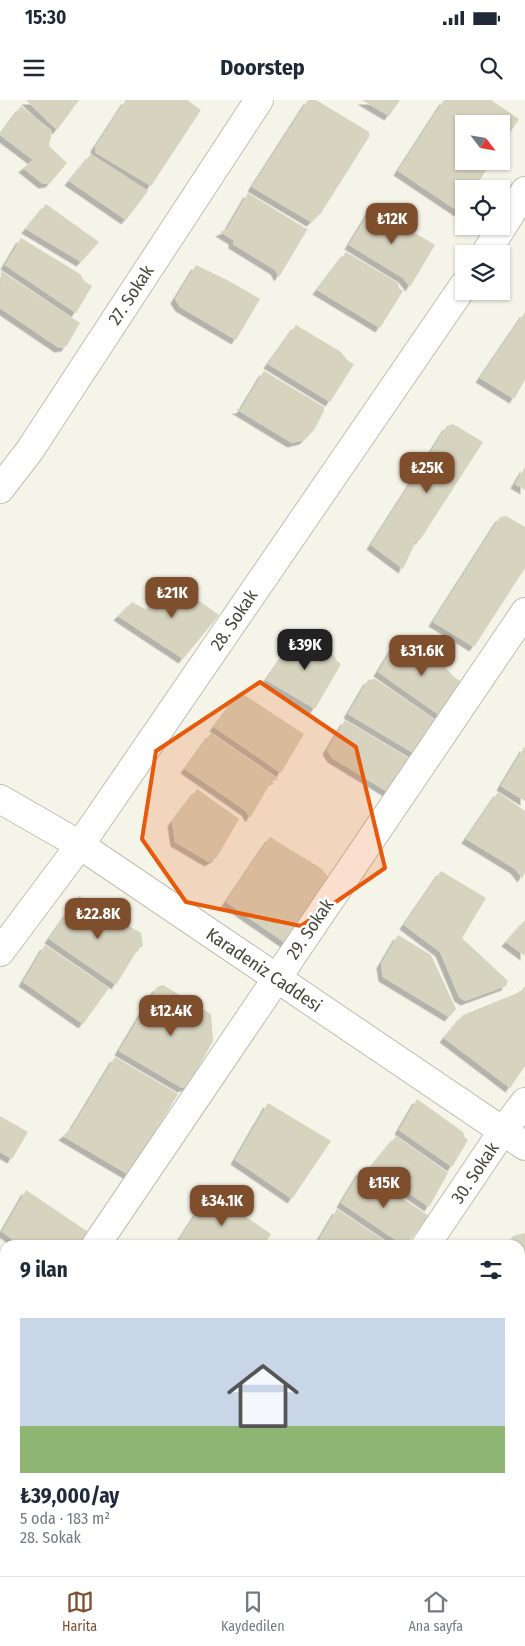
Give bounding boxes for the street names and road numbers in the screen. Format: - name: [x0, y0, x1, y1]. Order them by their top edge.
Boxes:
- street label: 27. Sokak: [104, 260, 159, 329]
- street label: 28. Sokak: [206, 585, 263, 655]
- street label: 29. Sokak: [282, 894, 339, 963]
- street label: Karadeniz Caddesi: [202, 923, 326, 1017]
- street label: 30. Sokak: [447, 1138, 504, 1208]

